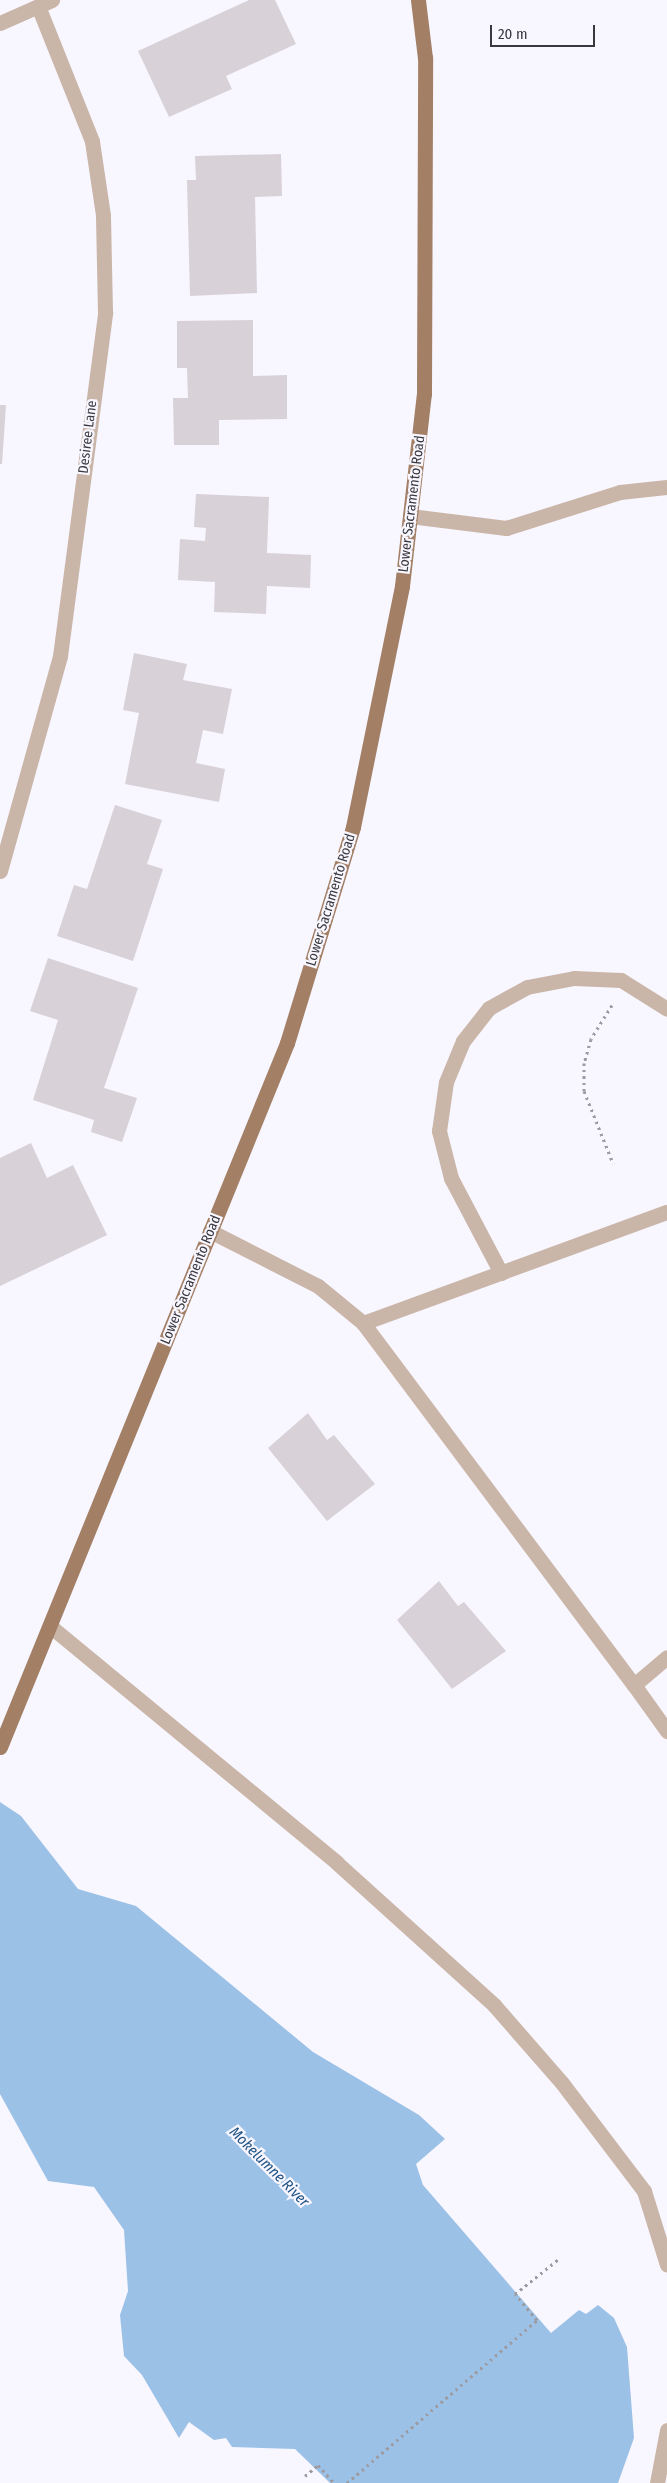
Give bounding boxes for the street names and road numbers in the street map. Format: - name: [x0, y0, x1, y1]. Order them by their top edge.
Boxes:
- street label: Desiree Lane: [75, 400, 101, 474]
- street label: Lower Sacramento Road: [395, 435, 429, 573]
- street label: Lower Sacramento Road: [303, 832, 359, 968]
- street label: Lower Sacramento Road: [157, 1213, 225, 1347]

